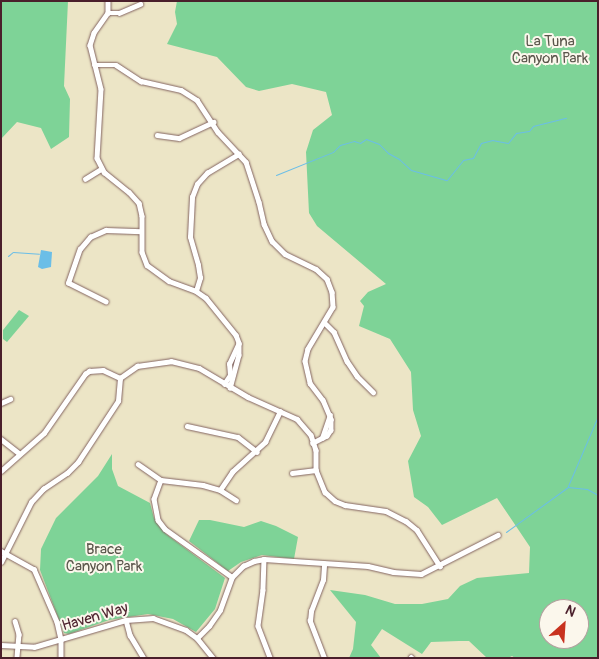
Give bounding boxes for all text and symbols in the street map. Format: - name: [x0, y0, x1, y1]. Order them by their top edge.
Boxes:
- park label: La Tuna Canyon Park: [512, 32, 588, 67]
- park label: Brace Canyon Park: [66, 540, 142, 575]
- street label: Haven Way: [60, 599, 130, 635]
- north arrow: [539, 599, 589, 649]
- text: N: [562, 601, 578, 621]

